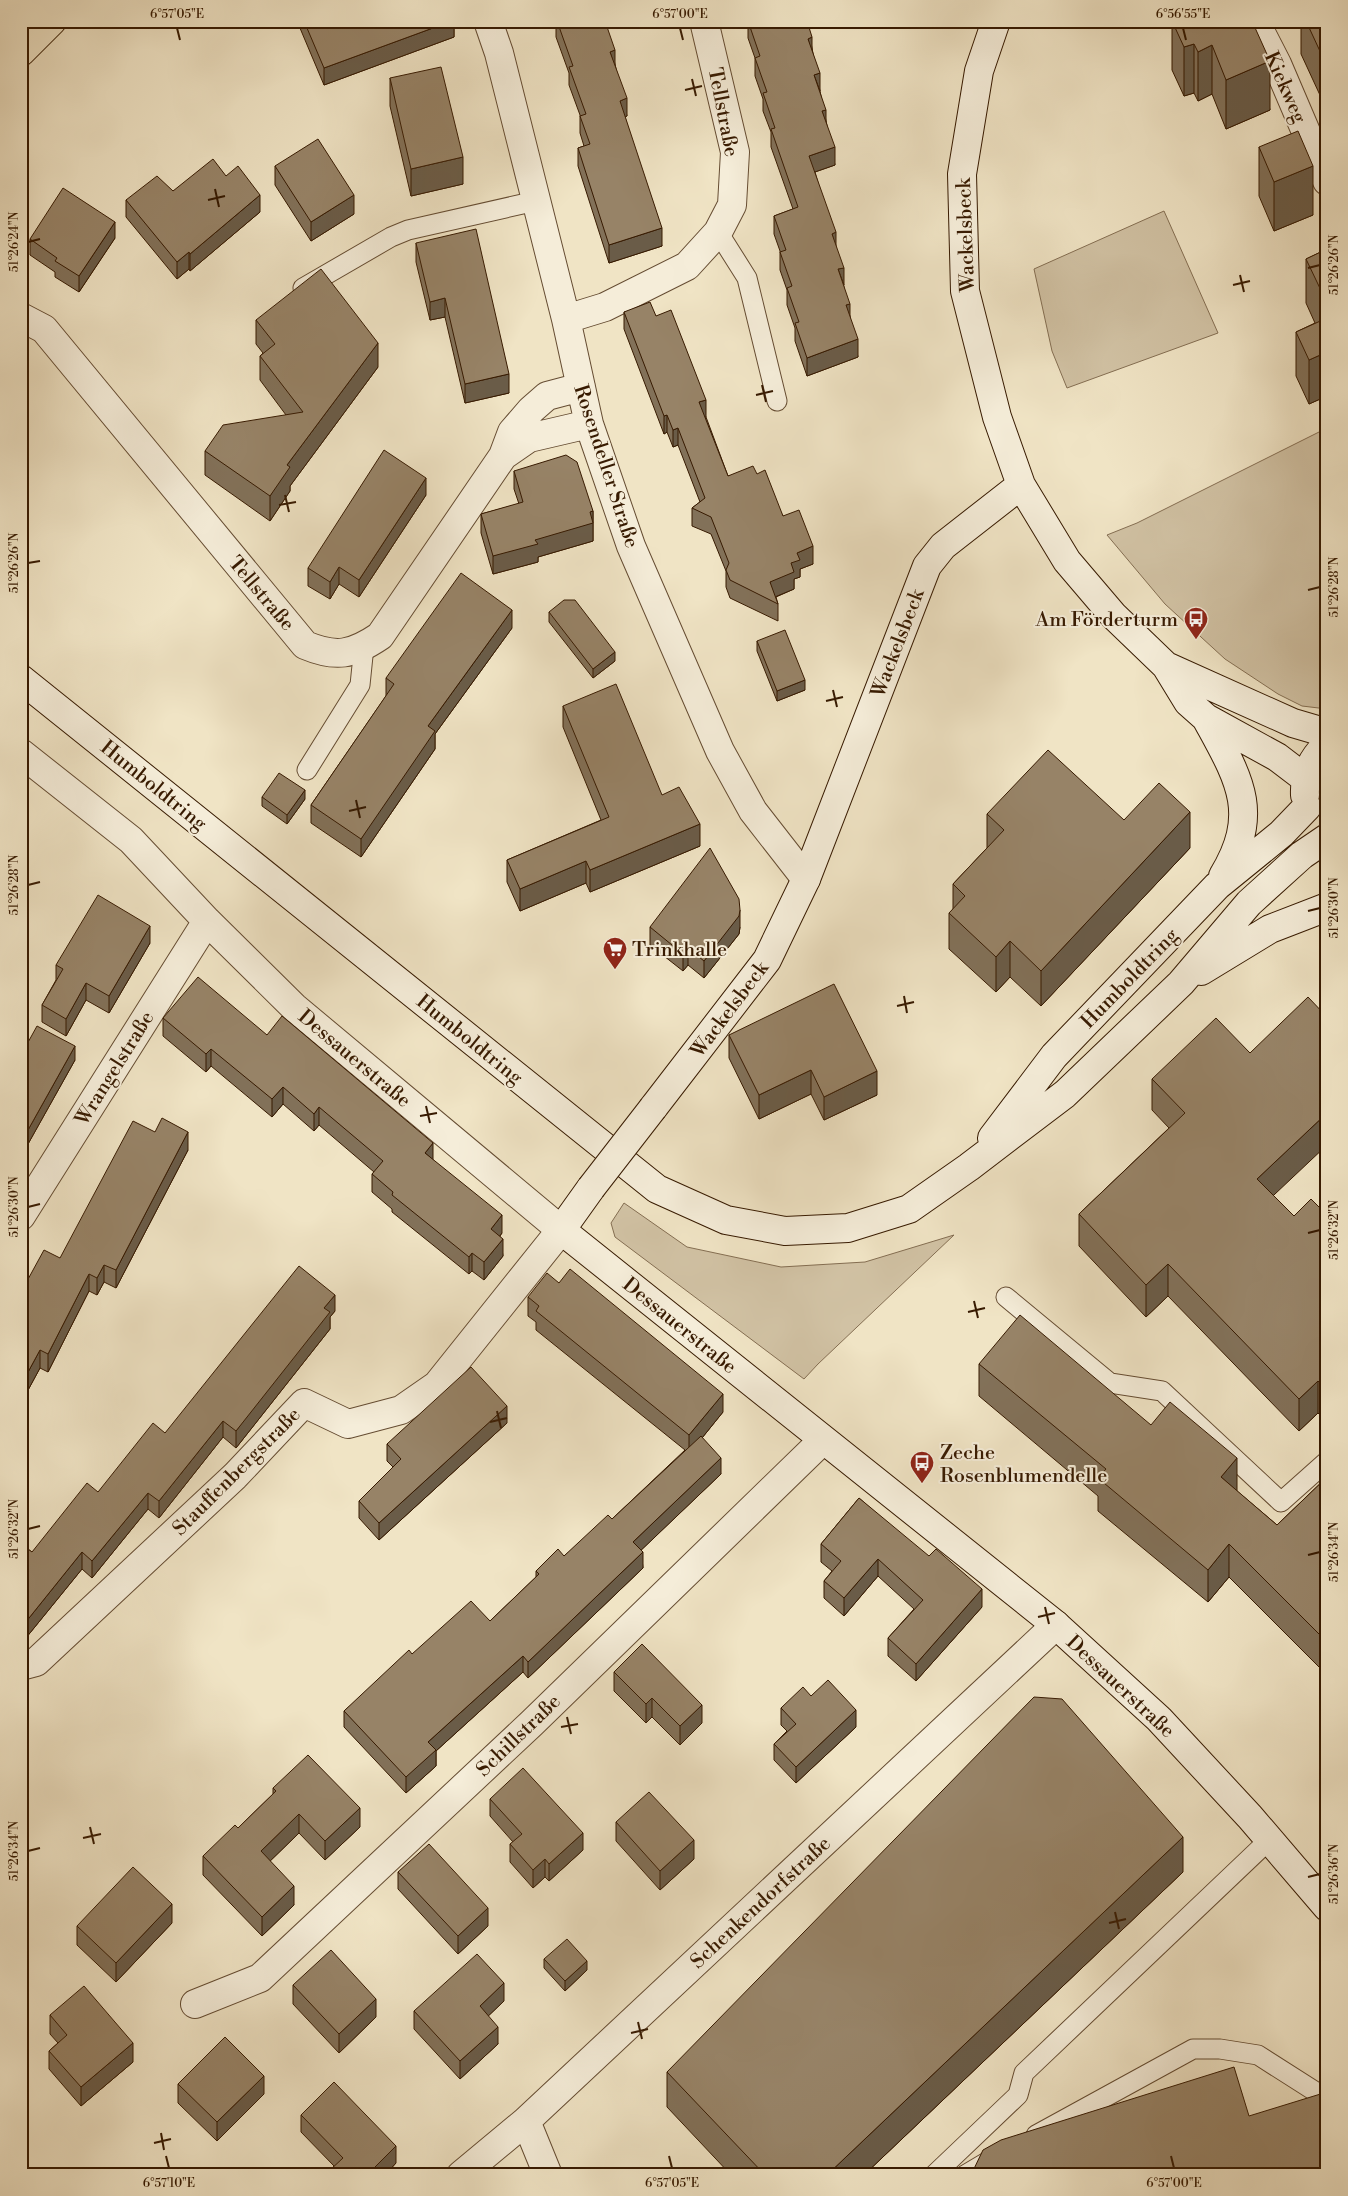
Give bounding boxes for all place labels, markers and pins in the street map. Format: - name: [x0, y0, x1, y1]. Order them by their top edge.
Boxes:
- bus stop icon: Am Förderturm: [1183, 606, 1209, 640]
- place label: Am Förderturm: [1035, 608, 1178, 633]
- supermarket icon: Trinkhalle: [602, 936, 628, 970]
- place label: Trinkhalle: [632, 938, 727, 963]
- place label: Zeche Rosenblumendelle: [940, 1441, 1107, 1489]
- bus stop icon: Zeche Rosenblumendelle: [909, 1450, 935, 1484]

